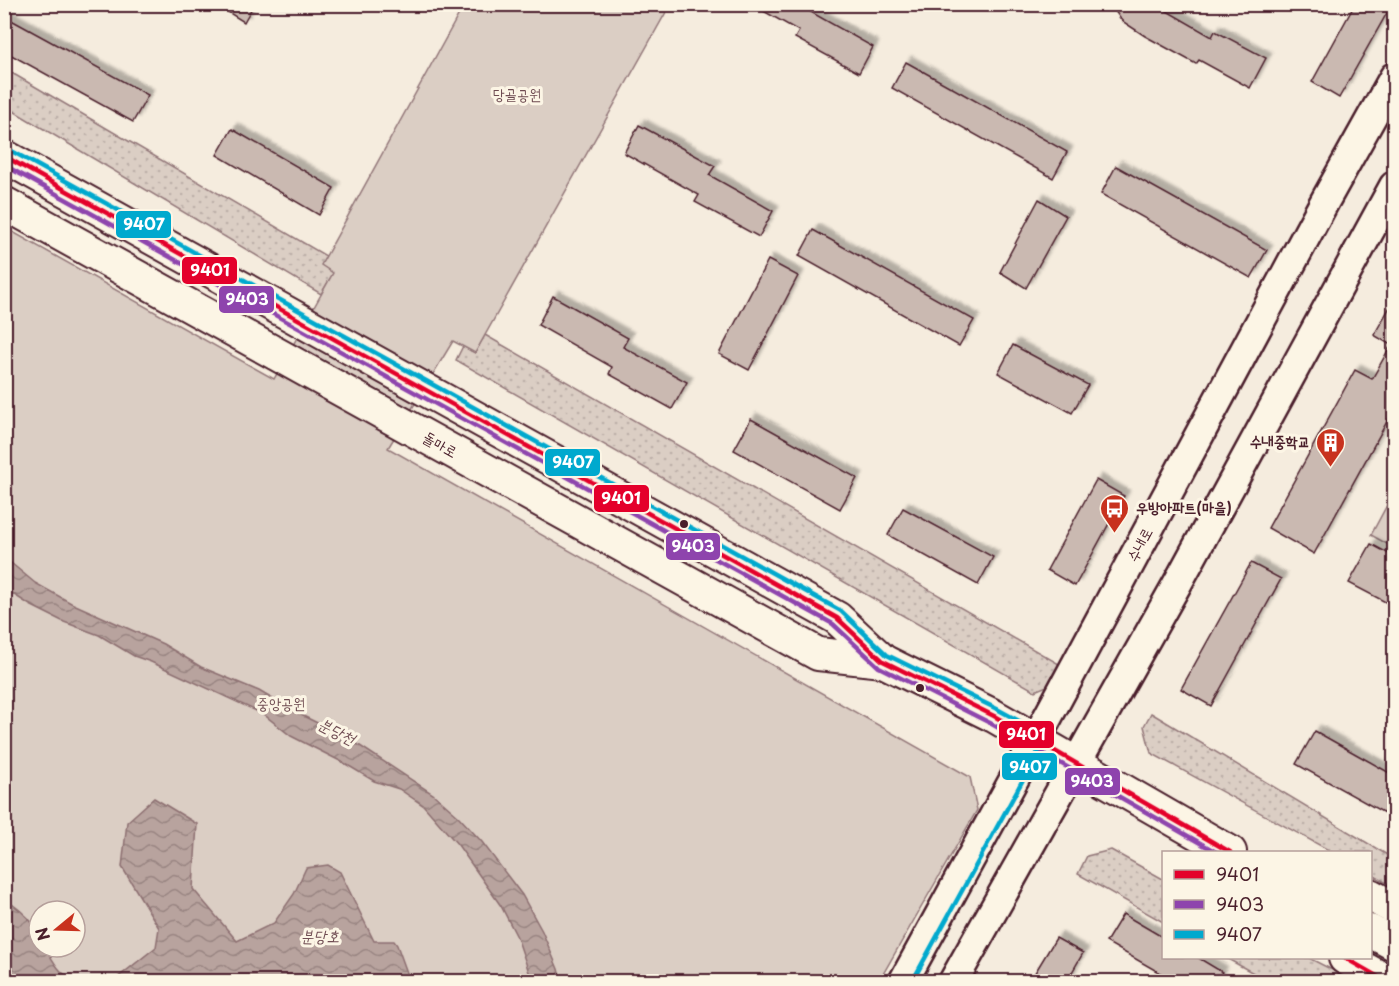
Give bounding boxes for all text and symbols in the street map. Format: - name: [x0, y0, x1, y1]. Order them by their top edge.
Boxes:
- park label: 당골공원: [493, 82, 541, 105]
- line badge: 9407: [115, 210, 172, 239]
- text: 9407: [123, 211, 165, 235]
- line badge: 9401: [181, 256, 238, 285]
- text: 9401: [190, 257, 230, 281]
- line badge: 9403: [218, 285, 275, 314]
- text: 9403: [225, 286, 269, 310]
- street label: 돌마로: [419, 425, 462, 463]
- building icon: 수내중학교: [1315, 426, 1347, 468]
- place label: 수내중학교: [1250, 429, 1310, 452]
- line badge: 9407: [544, 448, 601, 477]
- text: 9407: [552, 449, 594, 473]
- line badge: 9401: [593, 484, 650, 513]
- text: 9401: [601, 485, 641, 509]
- bus stop icon: 우방아파트(마을): [1099, 492, 1131, 534]
- place label: 우방아파트(마을): [1136, 495, 1232, 518]
- unlabelled marker: [678, 518, 690, 530]
- street label: 수내로: [1120, 523, 1157, 566]
- line badge: 9403: [665, 532, 721, 561]
- text: 9403: [671, 533, 715, 557]
- unlabelled marker: [914, 682, 926, 694]
- park label: 중앙공원: [257, 691, 305, 714]
- water label: 분당천: [315, 711, 362, 751]
- line badge: 9401: [998, 720, 1055, 749]
- text: 9401: [1006, 721, 1046, 745]
- line badge: 9407: [1001, 752, 1058, 781]
- text: 9407: [1009, 754, 1051, 778]
- line badge: 9403: [1064, 767, 1121, 796]
- text: 9403: [1070, 768, 1114, 792]
- legend: [1162, 851, 1372, 959]
- text: 9401: [1216, 860, 1259, 887]
- text: 9403: [1216, 890, 1264, 917]
- north arrow: [27, 899, 87, 959]
- text: 9407: [1216, 920, 1262, 947]
- water label: 분당호: [301, 923, 339, 947]
- text: N: [28, 924, 55, 944]

